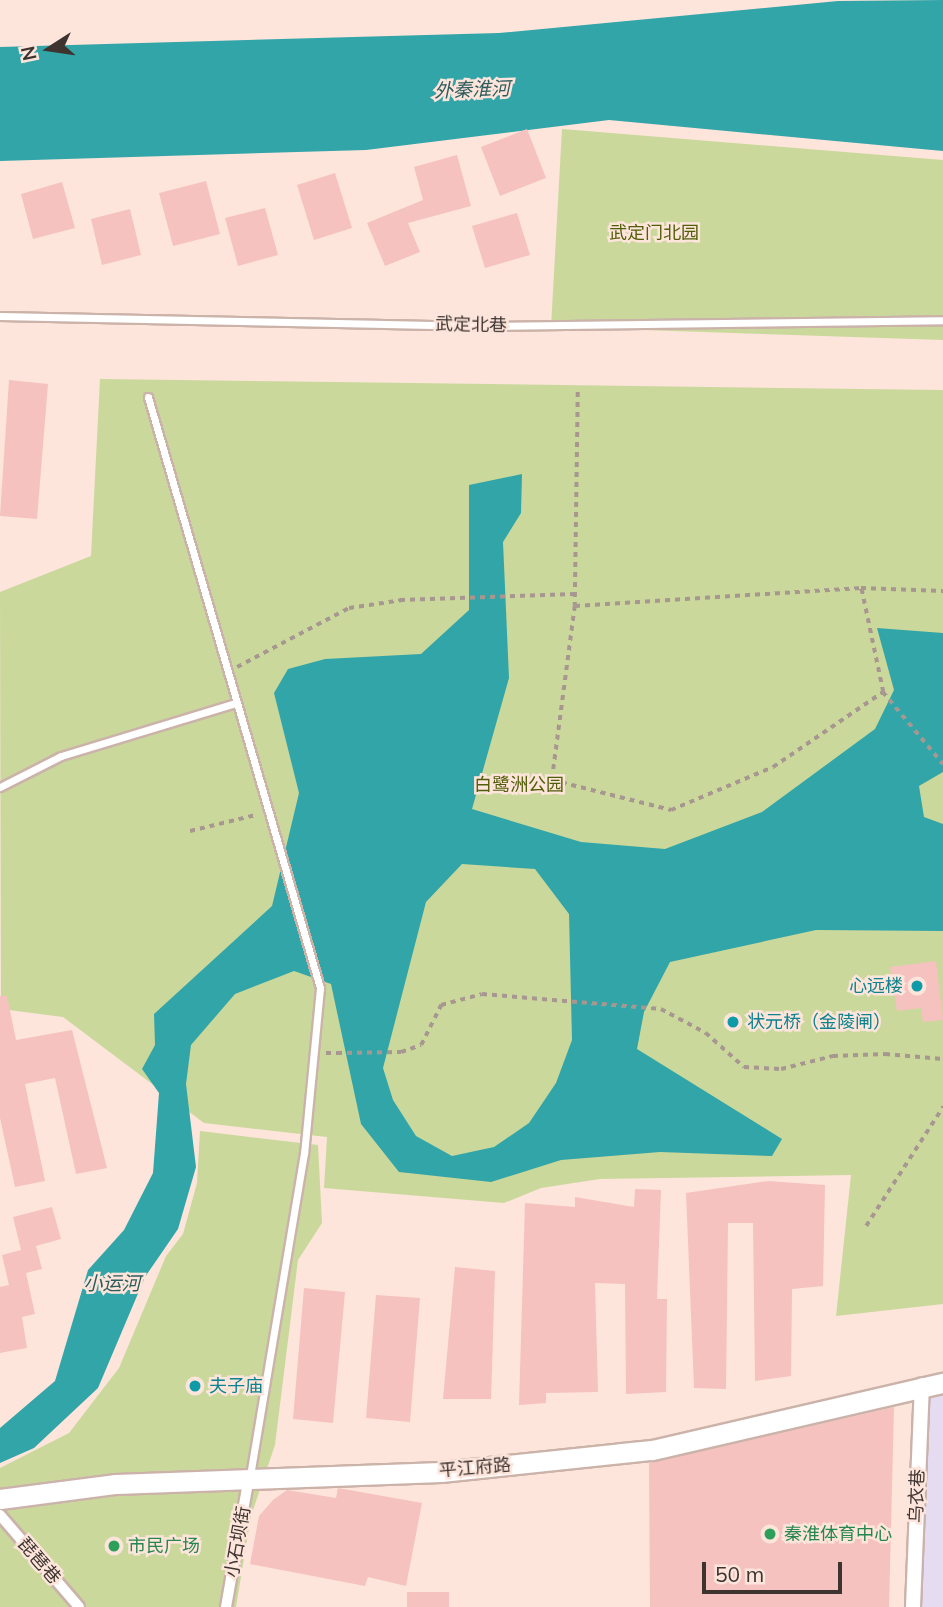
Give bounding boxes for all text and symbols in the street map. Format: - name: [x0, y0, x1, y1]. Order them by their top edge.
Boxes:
- north arrow: [14, 14, 84, 84]
- text: N: [15, 44, 42, 63]
- water label: 外秦淮河: [434, 77, 510, 103]
- park label: 武定门北园: [609, 222, 699, 244]
- street label: 武定北巷: [435, 314, 507, 336]
- park label: 白鹭洲公园: [474, 774, 564, 796]
- place label: 心远楼: [849, 975, 903, 997]
- marker: 心远楼: [909, 978, 925, 994]
- place label: 状元桥（金陵闸）: [747, 1011, 891, 1033]
- marker: 状元桥（金陵闸）: [725, 1014, 741, 1030]
- water label: 小运河: [84, 1273, 140, 1295]
- place label: 夫子庙: [209, 1375, 263, 1397]
- marker: 夫子庙: [187, 1378, 203, 1394]
- street label: 平江府路: [438, 1454, 512, 1482]
- street label: 乌衣巷: [905, 1469, 929, 1523]
- street label: 小石坝街: [221, 1505, 255, 1579]
- place label: 秦淮体育中心: [784, 1523, 892, 1545]
- marker: 秦淮体育中心: [762, 1526, 778, 1542]
- street label: 琵琶巷: [13, 1534, 65, 1588]
- place label: 市民广场: [128, 1535, 200, 1557]
- marker: 市民广场: [106, 1538, 122, 1554]
- scale bar: [705, 1548, 845, 1592]
- text: 50 m: [715, 1561, 764, 1587]

